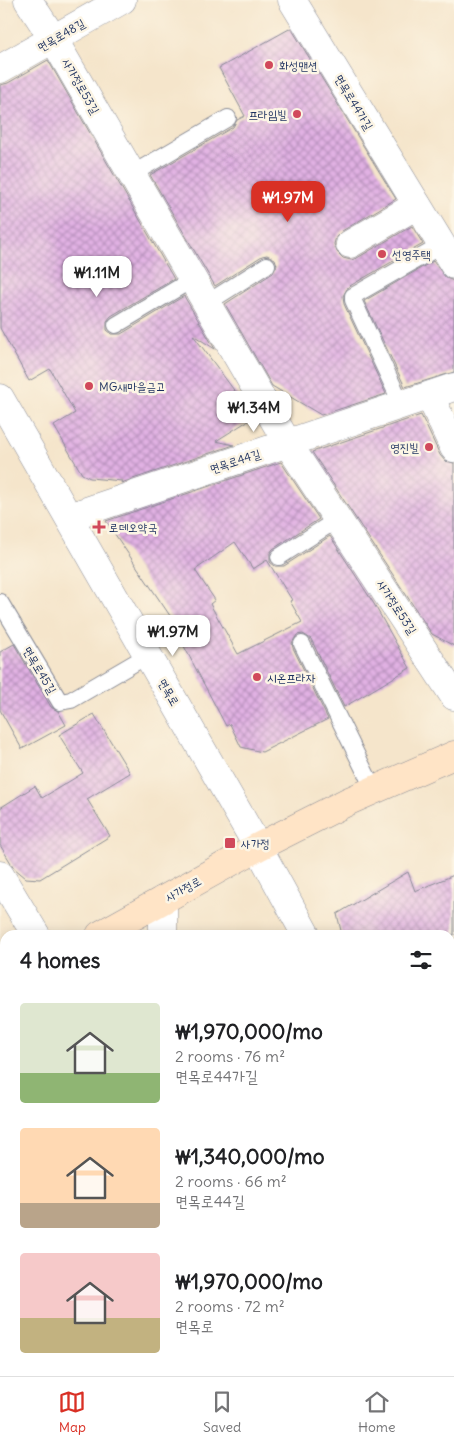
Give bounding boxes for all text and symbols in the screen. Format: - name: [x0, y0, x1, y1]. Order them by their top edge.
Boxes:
- street label: 면목로48길: [35, 15, 88, 55]
- street label: 사가정로53길: [59, 55, 103, 117]
- place label: 화성맨션: [279, 58, 318, 73]
- marker: 화성맨션: [263, 59, 275, 71]
- street label: 면목로44가길: [332, 71, 377, 133]
- place label: 프라임빌: [248, 107, 287, 122]
- marker: 프라임빌: [291, 108, 303, 120]
- pin: ₩1.97M: [247, 180, 329, 223]
- text: ₩1.97M: [262, 187, 314, 207]
- place label: 선영주택: [392, 247, 431, 262]
- marker: 선영주택: [376, 248, 388, 260]
- pin: ₩1.11M: [56, 256, 138, 298]
- text: ₩1.11M: [74, 262, 120, 282]
- place label: MG새마을금고: [99, 379, 166, 394]
- marker: MG새마을금고: [83, 380, 95, 392]
- pin: ₩1.34M: [213, 390, 295, 433]
- text: ₩1.34M: [228, 397, 280, 417]
- place label: 영진빌: [390, 440, 419, 455]
- marker: 영진빌: [423, 441, 435, 453]
- street label: 면목로44길: [208, 446, 263, 476]
- place label: 로데오약국: [109, 520, 157, 535]
- marker: 로데오약국: [93, 521, 105, 533]
- street label: 사가정로53길: [374, 577, 420, 637]
- pin: ₩1.97M: [132, 614, 214, 657]
- text: ₩1.97M: [147, 621, 199, 641]
- street label: 면목로45길: [20, 644, 60, 697]
- place label: 시온프라자: [267, 670, 316, 685]
- marker: 시온프라자: [251, 671, 263, 683]
- street label: 면목로: [155, 676, 183, 708]
- marker: 사가정: [223, 836, 237, 850]
- place label: 사가정: [241, 836, 270, 851]
- street label: 사가정로: [162, 873, 204, 905]
- icon: filters: [407, 946, 435, 974]
- text: 4 homes: [20, 947, 100, 974]
- text: ₩1,970,000/mo: [175, 1018, 323, 1045]
- icon: home: [60, 1023, 120, 1083]
- text: 2 rooms · 76 m²: [175, 1046, 285, 1066]
- text: 면목로44가길: [175, 1066, 258, 1086]
- text: ₩1,340,000/mo: [175, 1143, 324, 1170]
- icon: home: [60, 1148, 120, 1208]
- text: 2 rooms · 66 m²: [175, 1171, 287, 1191]
- text: 면목로44길: [175, 1191, 245, 1211]
- text: ₩1,970,000/mo: [175, 1268, 323, 1295]
- icon: home: [60, 1273, 120, 1333]
- text: 2 rooms · 72 m²: [175, 1296, 285, 1316]
- text: 면목로: [175, 1316, 214, 1336]
- tab: Map: [58, 1388, 86, 1436]
- tab: Saved: [203, 1388, 241, 1436]
- tab: Home: [358, 1388, 396, 1436]

